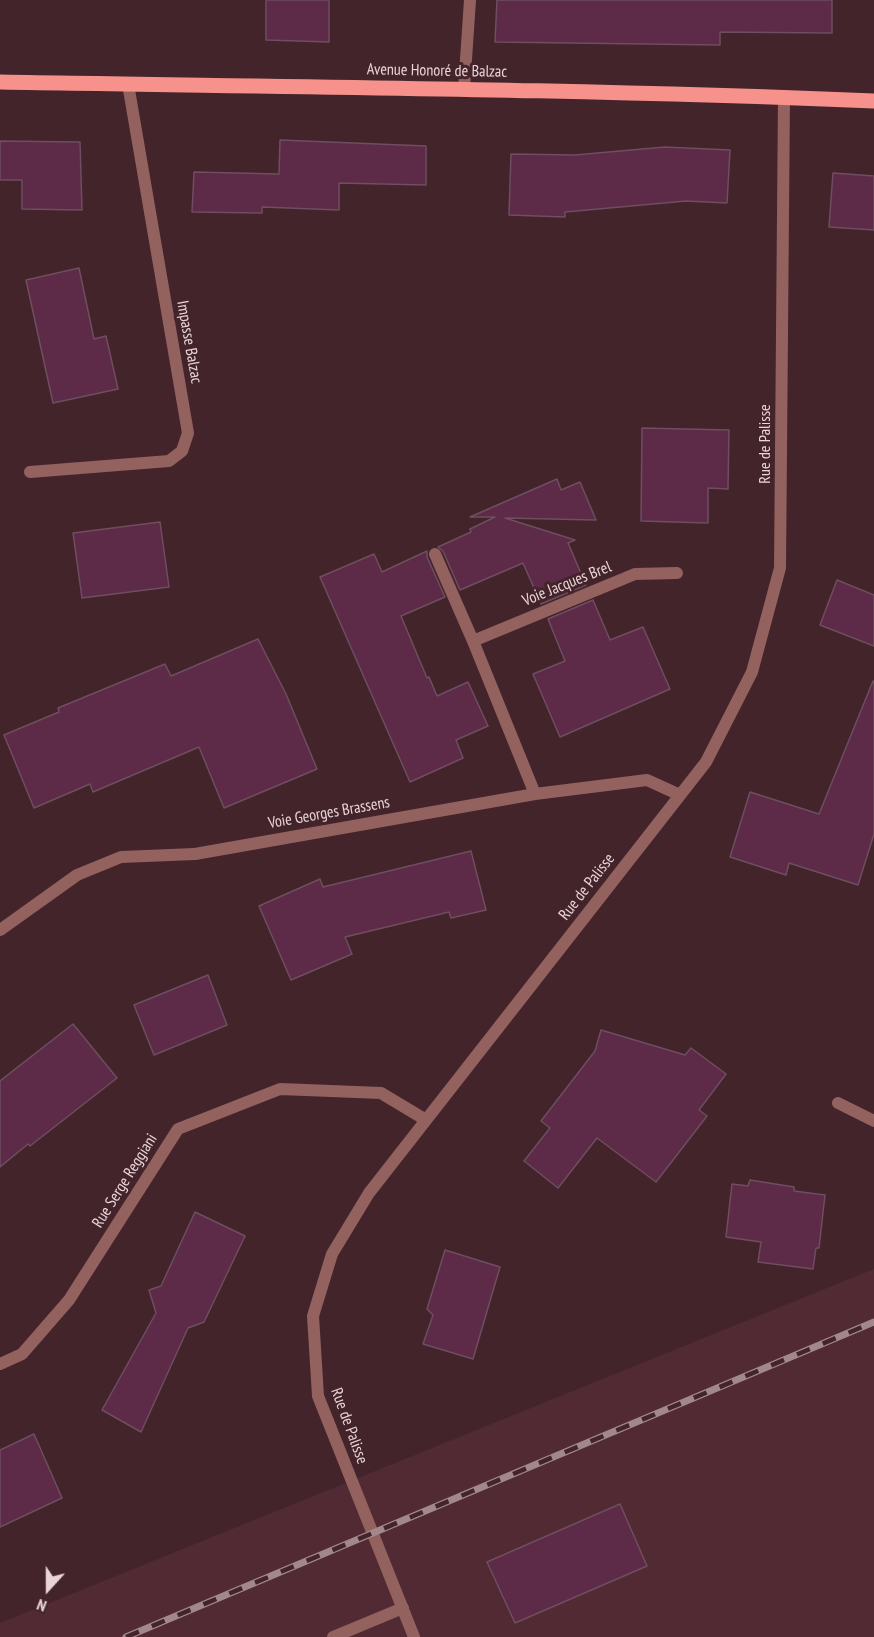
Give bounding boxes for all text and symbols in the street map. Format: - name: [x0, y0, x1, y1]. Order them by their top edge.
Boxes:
- street label: Avenue Honoré de Balzac: [367, 60, 507, 82]
- street label: Impasse Balzac: [172, 299, 206, 385]
- street label: Rue de Palisse: [755, 404, 775, 484]
- street label: Voie Jacques Brel: [520, 557, 614, 611]
- street label: Voie Georges Brassens: [267, 793, 391, 833]
- street label: Rue de Palisse: [555, 850, 619, 924]
- street label: Rue Serge Reggiani: [88, 1130, 162, 1232]
- street label: Rue de Palisse: [326, 1385, 372, 1467]
- north arrow: [18, 1559, 78, 1619]
- text: N: [34, 1595, 49, 1617]

